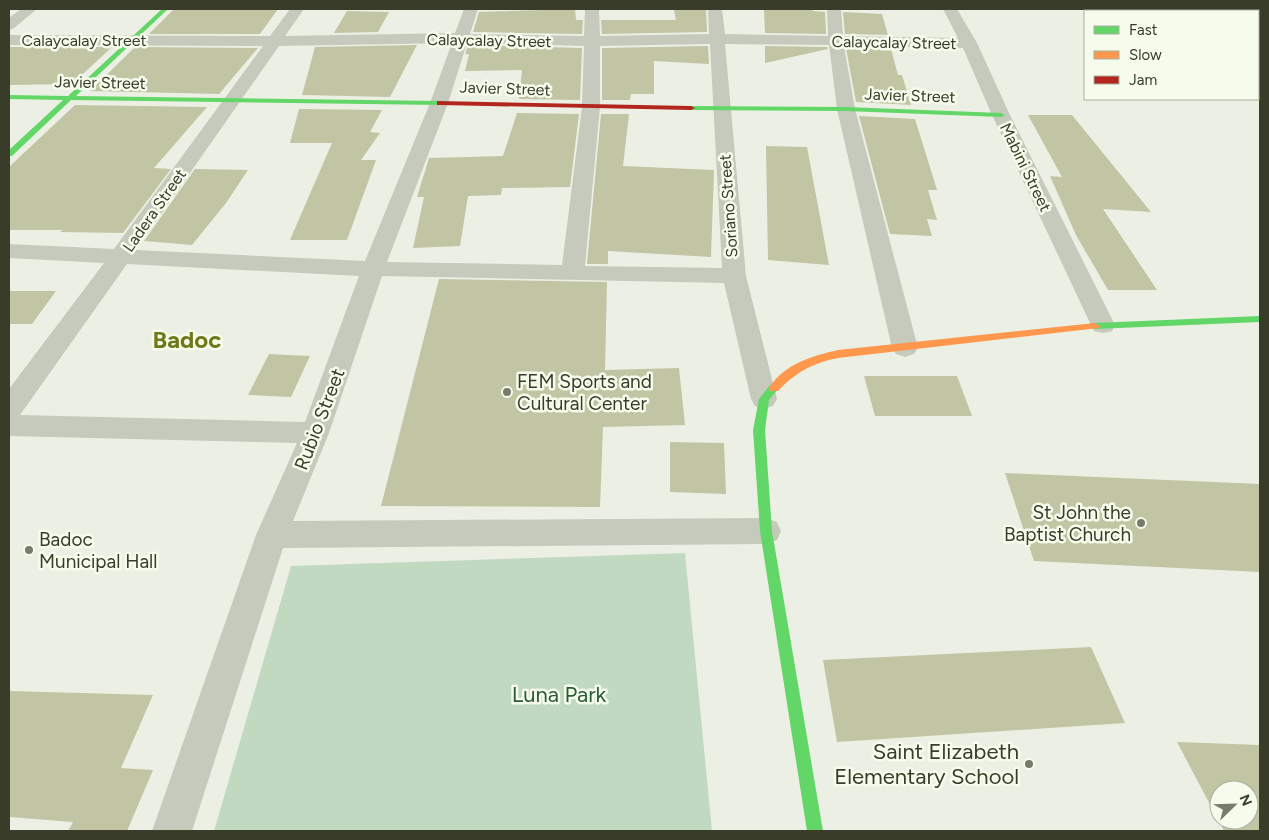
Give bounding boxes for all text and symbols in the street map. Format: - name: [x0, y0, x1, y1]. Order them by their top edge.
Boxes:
- legend: [1084, 10, 1259, 100]
- text: Fast: [1129, 21, 1158, 39]
- street label: Calaycalay Street: [426, 30, 552, 51]
- street label: Calaycalay Street: [21, 31, 147, 50]
- street label: Calaycalay Street: [831, 32, 957, 53]
- text: Slow: [1129, 46, 1162, 64]
- text: Jam: [1129, 71, 1157, 89]
- street label: Javier Street: [54, 72, 146, 93]
- street label: Javier Street: [459, 77, 551, 100]
- street label: Javier Street: [864, 84, 956, 107]
- street label: Mabini Street: [996, 120, 1055, 215]
- street label: Soriano Street: [715, 154, 742, 258]
- street label: Ladera Street: [119, 165, 190, 255]
- district label: Badoc: [153, 325, 221, 354]
- street label: Rubio Street: [290, 365, 349, 473]
- place label: FEM Sports and Cultural Center: [517, 370, 652, 415]
- marker: FEM Sports and Cultural Center: [501, 386, 513, 398]
- place label: St John the Baptist Church: [1004, 501, 1131, 546]
- marker: St John the Baptist Church: [1135, 517, 1147, 529]
- place label: Badoc Municipal Hall: [39, 528, 157, 573]
- marker: Badoc Municipal Hall: [23, 544, 35, 556]
- park label: Luna Park: [512, 681, 607, 708]
- place label: Saint Elizabeth Elementary School: [834, 738, 1019, 790]
- marker: Saint Elizabeth Elementary School: [1023, 758, 1035, 770]
- north arrow: [1209, 780, 1259, 830]
- text: N: [1236, 792, 1255, 808]

